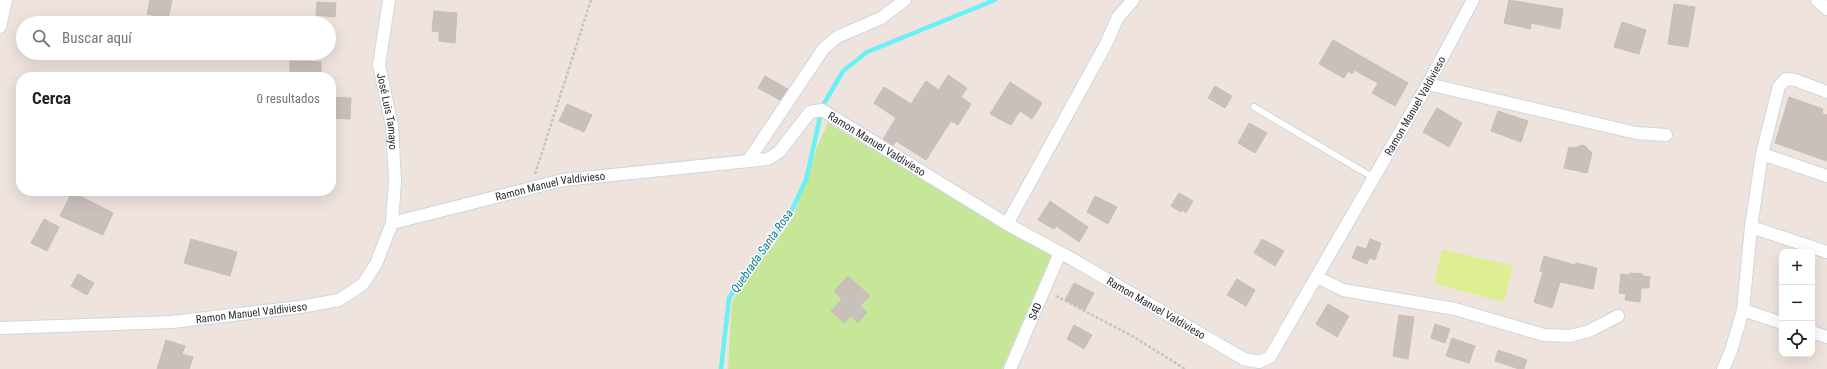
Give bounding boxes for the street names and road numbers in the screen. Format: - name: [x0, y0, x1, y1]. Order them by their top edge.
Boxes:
- street label: Ramon Manuel Valdivieso: [1382, 54, 1448, 158]
- street label: José Luis Tamayo: [374, 72, 400, 151]
- street label: Ramon Manuel Valdivieso: [826, 109, 928, 179]
- street label: Ramon Manuel Valdivieso: [494, 169, 606, 203]
- street label: Ramon Manuel Valdivieso: [1104, 274, 1208, 342]
- street label: Ramon Manuel Valdivieso: [195, 299, 309, 326]
- street label: S4D: [1026, 301, 1044, 322]

